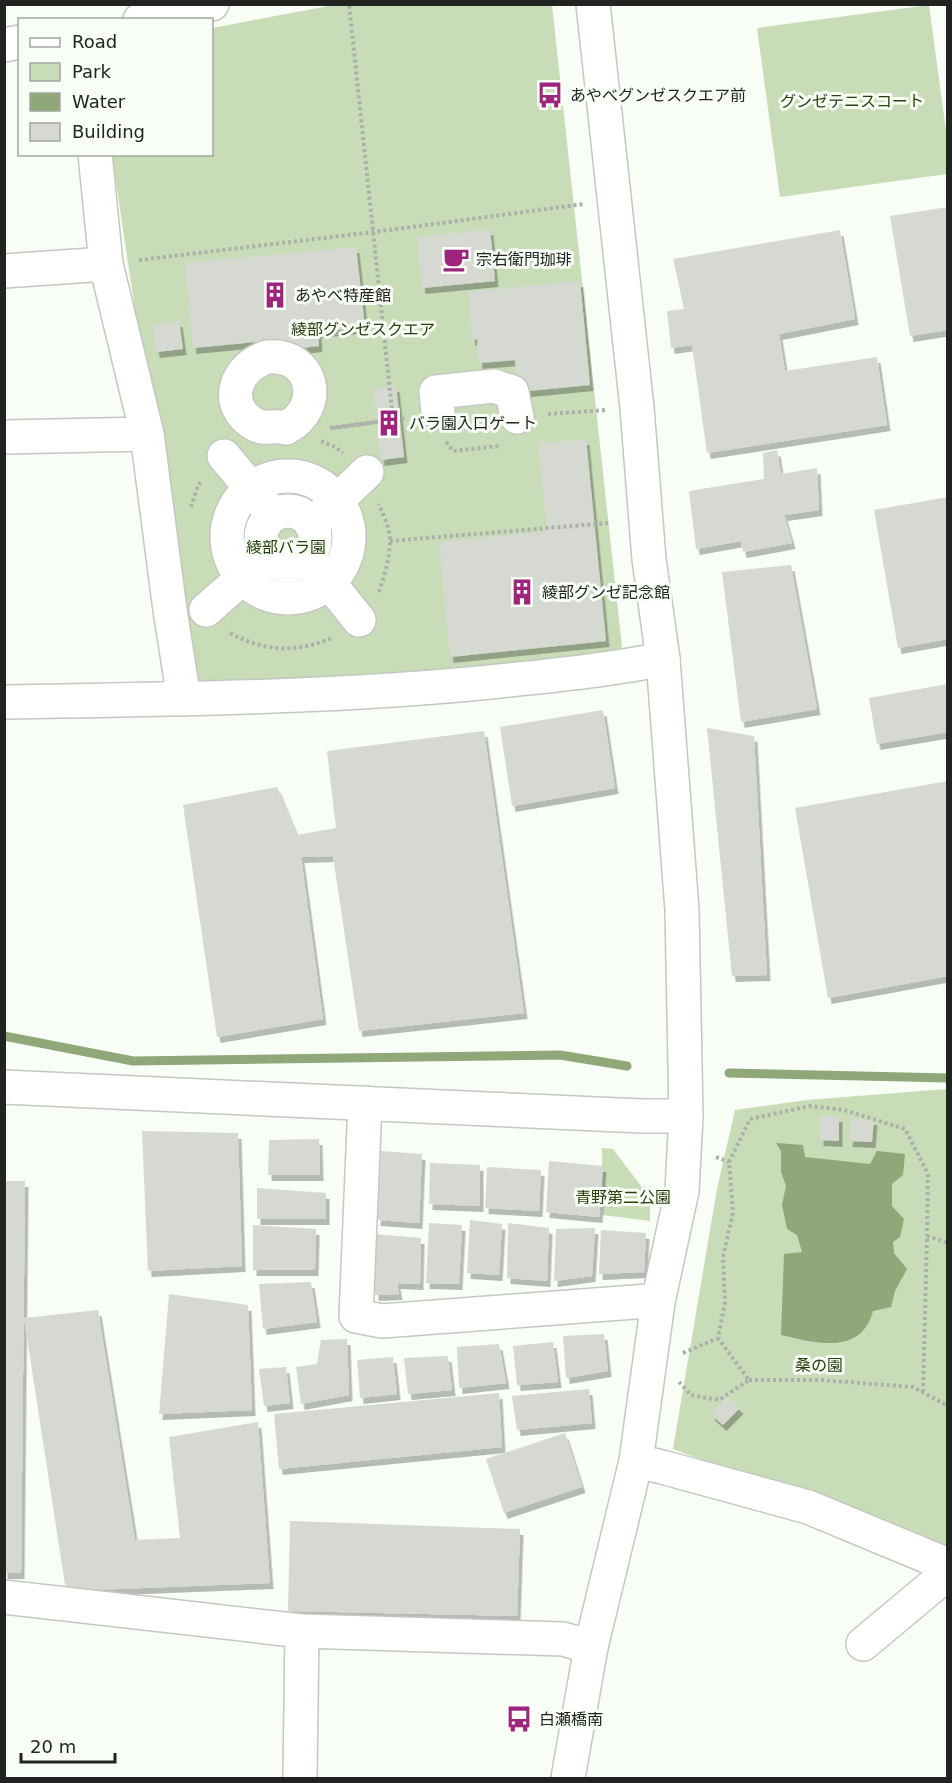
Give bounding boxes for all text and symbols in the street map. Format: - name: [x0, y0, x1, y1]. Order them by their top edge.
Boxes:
- legend: [18, 18, 213, 156]
- text: Road: [72, 31, 117, 52]
- text: Park: [72, 61, 111, 82]
- bus stop icon: あやべグンゼスクエア前: [535, 80, 565, 110]
- place label: あやべグンゼスクエア前: [570, 86, 746, 105]
- text: Water: [72, 91, 126, 112]
- park label: グンゼテニスコート: [780, 92, 924, 111]
- text: Building: [72, 121, 145, 142]
- cafe icon: 宗右衛門珈琲: [441, 244, 471, 274]
- place label: 宗右衛門珈琲: [476, 250, 572, 269]
- building icon: あやべ特産館: [260, 280, 290, 310]
- place label: あやべ特産館: [295, 286, 391, 305]
- park label: 綾部グンゼスクエア: [291, 320, 435, 339]
- building icon: バラ園入口ゲート: [374, 408, 404, 438]
- place label: バラ園入口ゲート: [409, 414, 537, 433]
- park label: 綾部バラ園: [246, 538, 326, 557]
- building icon: 綾部グンゼ記念館: [507, 577, 537, 607]
- place label: 綾部グンゼ記念館: [542, 583, 670, 602]
- park label: 青野第二公園: [575, 1188, 671, 1207]
- park label: 桑の園: [795, 1356, 843, 1375]
- bus stop icon: 白瀬橋南: [504, 1704, 534, 1734]
- place label: 白瀬橋南: [539, 1710, 603, 1729]
- scale bar: [21, 1726, 116, 1764]
- text: 20 m: [30, 1736, 76, 1757]

